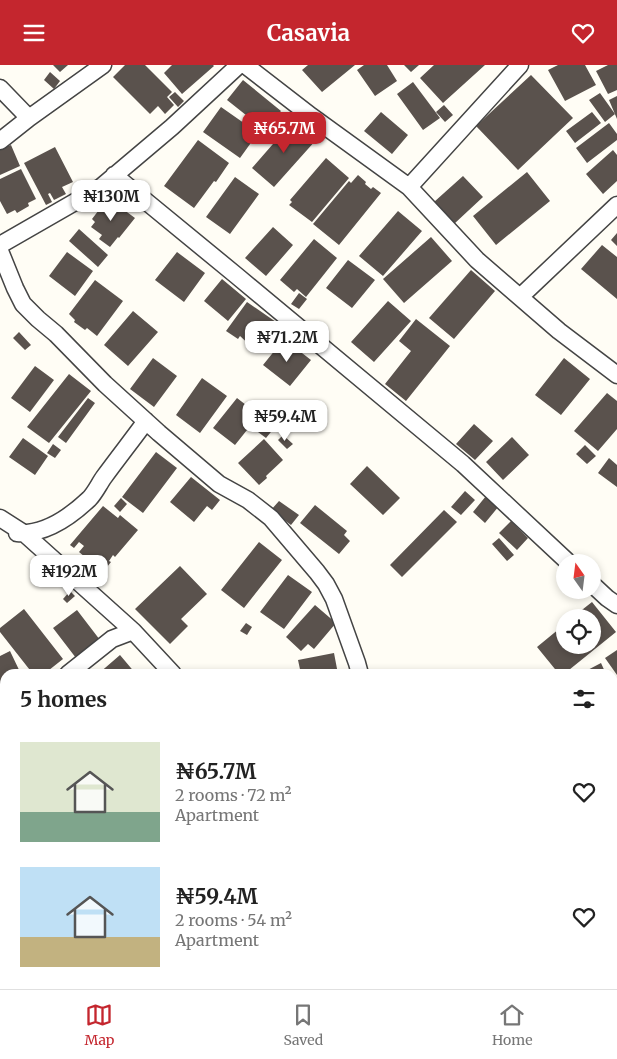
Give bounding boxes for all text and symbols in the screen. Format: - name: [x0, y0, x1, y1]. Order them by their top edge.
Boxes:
- icon: menu: [20, 19, 48, 47]
- text: Casavia: [267, 19, 350, 47]
- icon: heart: [569, 19, 597, 47]
- pin: ₦65.7M: [243, 111, 325, 154]
- text: ₦65.7M: [253, 118, 315, 138]
- pin: ₦130M: [76, 179, 146, 222]
- text: ₦130M: [82, 186, 140, 206]
- pin: ₦71.2M: [246, 321, 328, 363]
- text: ₦71.2M: [256, 327, 318, 347]
- pin: ₦59.4M: [244, 399, 326, 442]
- text: ₦59.4M: [253, 406, 317, 426]
- north arrow: [556, 554, 601, 599]
- map controls: [556, 554, 601, 654]
- pin: ₦192M: [34, 555, 104, 597]
- text: ₦192M: [41, 561, 97, 581]
- button: locate: [556, 609, 601, 654]
- icon: filters: [570, 685, 598, 713]
- text: 5 homes: [20, 686, 107, 713]
- text: ₦65.7M: [175, 758, 256, 785]
- icon: home: [60, 762, 120, 822]
- icon: heart: [570, 778, 598, 806]
- text: 2 rooms · 72 m²: [175, 785, 291, 805]
- text: Apartment: [175, 805, 259, 825]
- text: ₦59.4M: [175, 883, 258, 910]
- icon: home: [60, 887, 120, 947]
- icon: heart: [570, 903, 598, 931]
- text: 2 rooms · 54 m²: [175, 910, 292, 930]
- text: Apartment: [175, 930, 259, 950]
- tab: Map: [85, 1001, 114, 1049]
- tab: Saved: [283, 1001, 323, 1049]
- tab: Home: [492, 1001, 532, 1049]

